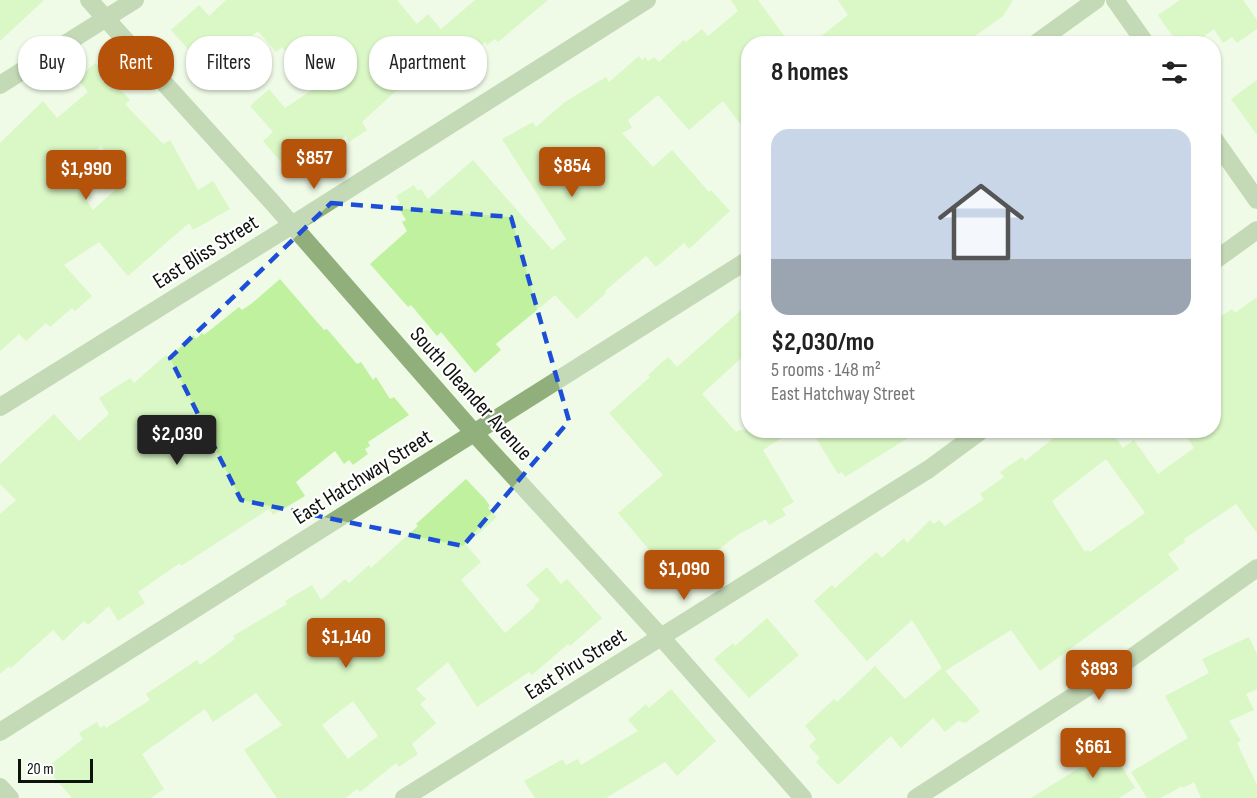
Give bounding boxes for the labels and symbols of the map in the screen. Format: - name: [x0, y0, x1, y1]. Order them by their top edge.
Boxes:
- pin: $857: [278, 139, 350, 190]
- pin: $854: [536, 147, 608, 198]
- pin: $1,990: [37, 150, 135, 201]
- street label: East Bliss Street: [148, 209, 264, 295]
- street label: South Oleander Avenue: [404, 322, 538, 466]
- pin: $2,030: [128, 415, 226, 466]
- street label: East Hatchway Street: [288, 424, 437, 531]
- pin: $1,090: [635, 550, 733, 601]
- pin: $1,140: [297, 618, 395, 669]
- street label: East Piru Street: [520, 622, 632, 706]
- pin: $893: [1063, 650, 1135, 701]
- pin: $661: [1057, 728, 1129, 779]
- scale bar: [18, 756, 93, 784]

